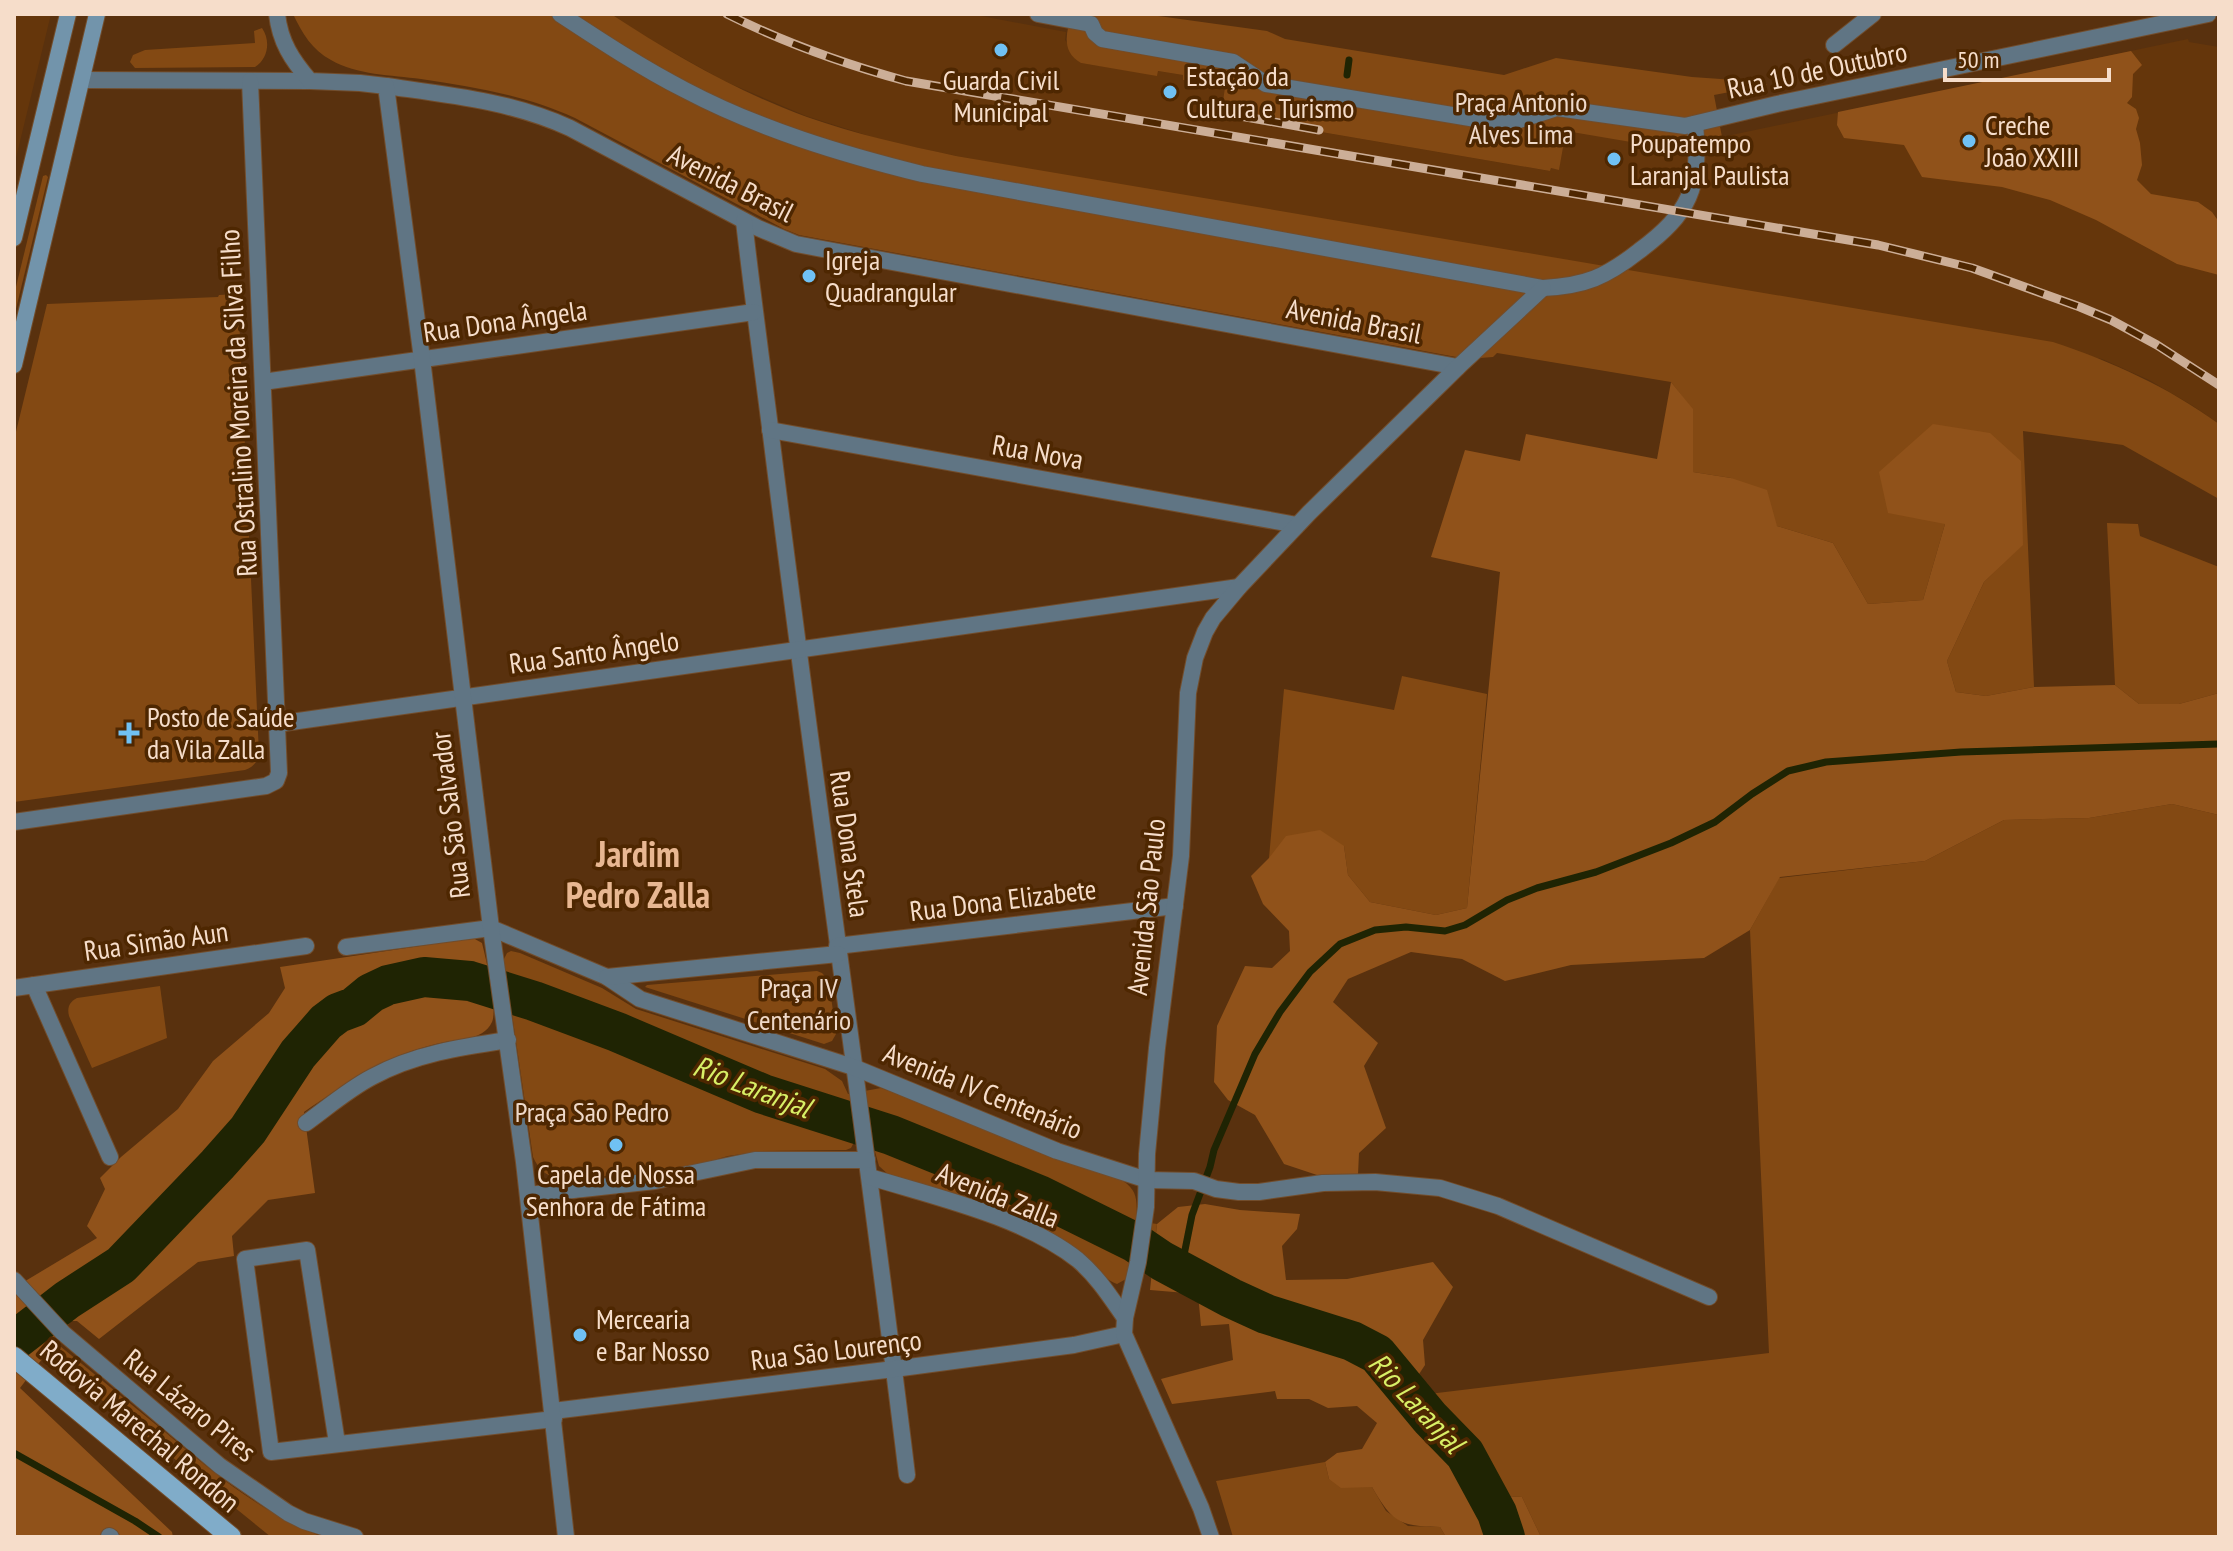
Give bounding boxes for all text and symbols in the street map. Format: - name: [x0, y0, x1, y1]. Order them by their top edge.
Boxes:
- street label: Rua 10 de Outubro: [1724, 32, 1910, 107]
- scale bar: [1945, 32, 2109, 82]
- marker: Guarda Civil Municipal: [992, 41, 1010, 59]
- text: 50 m: [1957, 44, 1999, 75]
- place label: Estação da Cultura e Turismo: [1186, 57, 1354, 126]
- place label: Guarda Civil Municipal: [943, 61, 1060, 130]
- marker: Estação da Cultura e Turismo: [1161, 83, 1179, 101]
- park label: Praça Antonio Alves Lima: [1455, 83, 1587, 152]
- place label: Creche João XXIII: [1984, 106, 2079, 175]
- place label: Poupatempo Laranjal Paulista: [1630, 124, 1789, 193]
- marker: Creche João XXIII: [1960, 132, 1978, 150]
- street label: Avenida Brasil: [662, 135, 801, 230]
- marker: Poupatempo Laranjal Paulista: [1605, 150, 1623, 168]
- street label: Rua Ostralino Moreira da Silva Filho: [210, 229, 265, 578]
- place label: Igreja Quadrangular: [825, 241, 957, 310]
- marker: Igreja Quadrangular: [800, 267, 818, 285]
- street label: Avenida Brasil: [1284, 289, 1425, 352]
- street label: Rua Dona Ângela: [421, 291, 589, 350]
- street label: Rua Nova: [990, 425, 1086, 478]
- street label: Rua Santo Ângelo: [507, 621, 681, 682]
- place label: Posto de Saúde da Vila Zalla: [147, 698, 295, 767]
- marker: Posto de Saúde da Vila Zalla: [118, 722, 140, 744]
- street label: Rua São Salvador: [421, 729, 478, 900]
- street label: Rua Dona Stela: [822, 768, 879, 920]
- street label: Avenida São Paulo: [1118, 817, 1173, 997]
- district label: Jardim Pedro Zalla: [566, 830, 710, 918]
- street label: Rua Dona Elizabete: [908, 870, 1098, 929]
- street label: Rua Simão Aun: [81, 912, 230, 969]
- park label: Praça IV Centenário: [747, 969, 851, 1038]
- street label: Avenida IV Centenário: [878, 1034, 1088, 1147]
- water label: Rio Laranjal: [688, 1045, 820, 1127]
- park label: Praça São Pedro: [515, 1093, 669, 1130]
- marker: Capela de Nossa Senhora de Fátima: [607, 1136, 625, 1154]
- street label: Avenida Zalla: [931, 1153, 1065, 1236]
- place label: Capela de Nossa Senhora de Fátima: [526, 1155, 706, 1224]
- place label: Mercearia e Bar Nosso: [596, 1300, 710, 1369]
- street label: Rua São Lourenço: [748, 1321, 923, 1378]
- marker: Mercearia e Bar Nosso: [571, 1326, 589, 1344]
- street label: Rodovia Marechal Rondon: [33, 1331, 248, 1520]
- street label: Rua Lázaro Pires: [117, 1340, 264, 1469]
- water label: Rio Laranjal: [1361, 1344, 1475, 1462]

